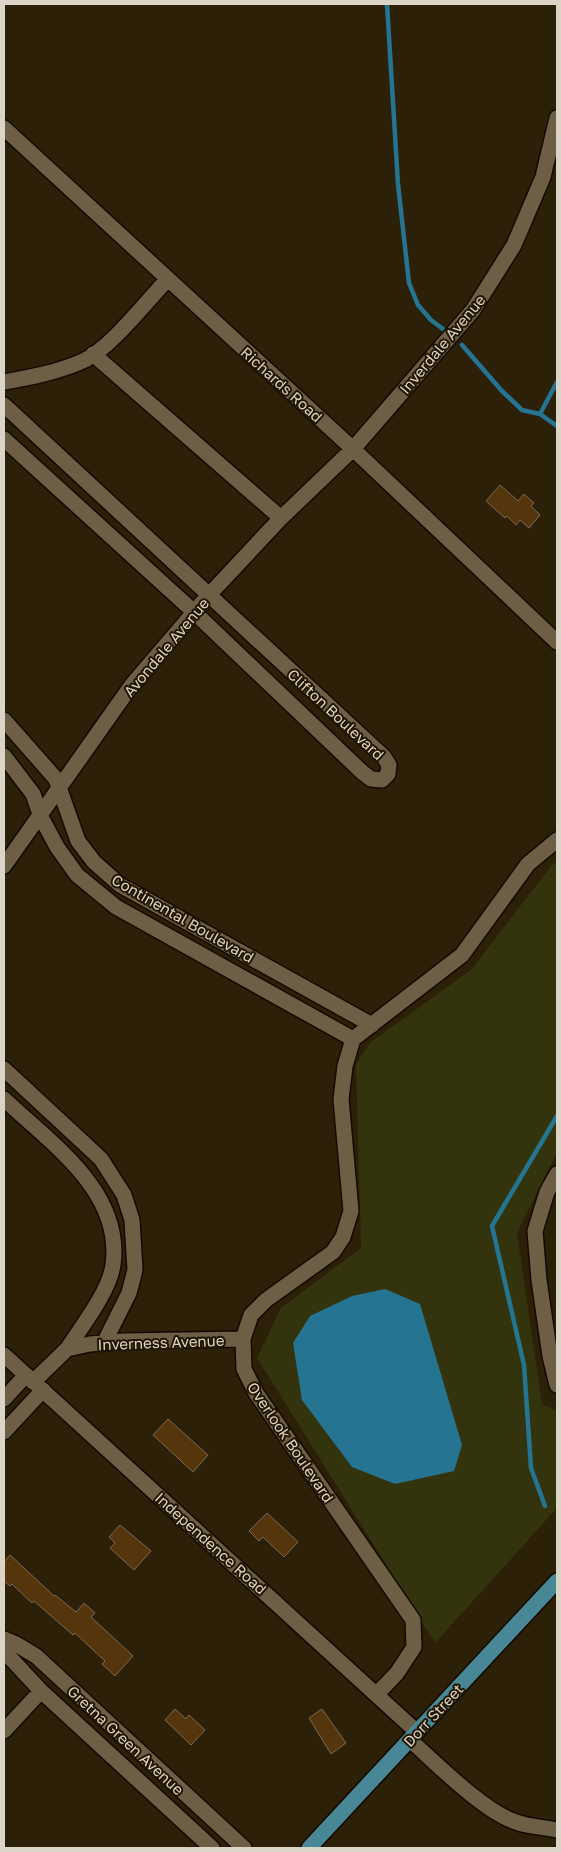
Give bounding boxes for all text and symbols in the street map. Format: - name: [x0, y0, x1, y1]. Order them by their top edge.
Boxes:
- street label: Inverdale Avenue: [395, 291, 489, 397]
- street label: Richards Road: [238, 343, 326, 425]
- street label: Avondale Avenue: [119, 594, 213, 700]
- street label: Clifton Boulevard: [284, 665, 388, 763]
- street label: Continental Boulevard: [109, 870, 257, 966]
- street label: Inverness Avenue: [97, 1331, 225, 1353]
- street label: Overlook Boulevard: [244, 1378, 338, 1506]
- street label: Independence Road: [152, 1488, 270, 1598]
- street label: Dorr Street: [399, 1680, 467, 1750]
- street label: Gretna Green Avenue: [64, 1682, 188, 1799]

